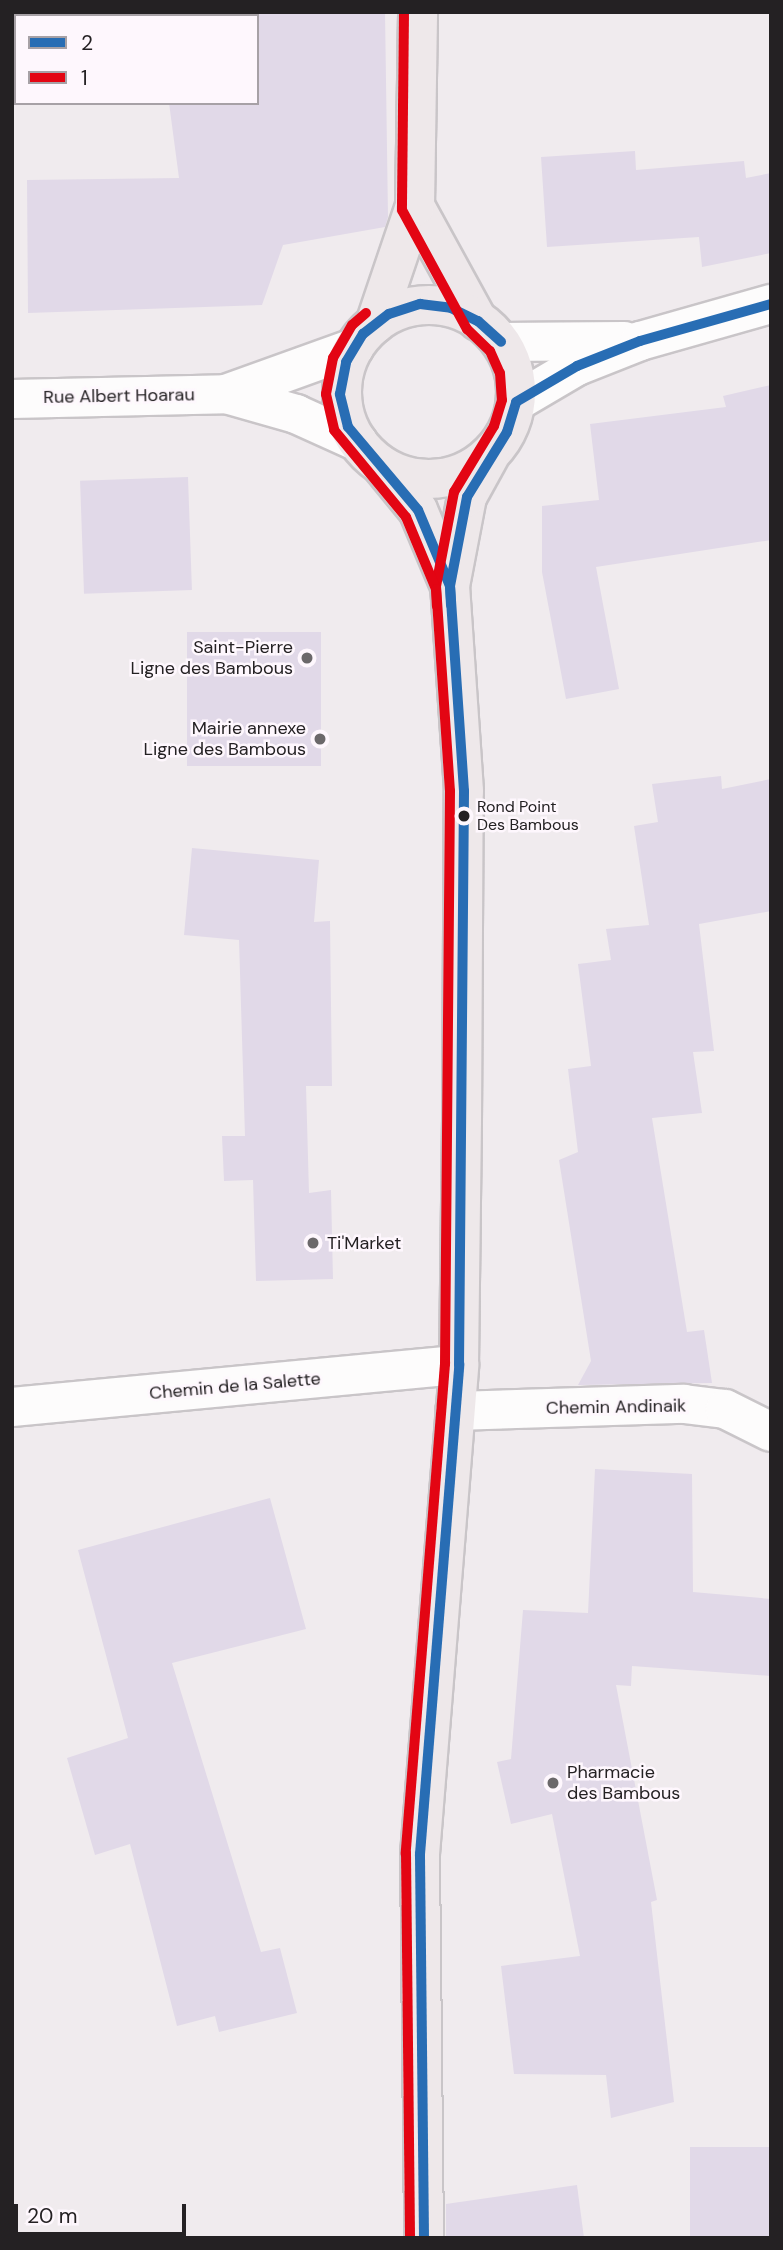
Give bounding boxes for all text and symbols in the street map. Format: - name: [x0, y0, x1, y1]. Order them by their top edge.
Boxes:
- legend: [14, 14, 259, 105]
- text: 2: [81, 29, 93, 57]
- text: 1: [81, 64, 88, 92]
- street label: Rue Albert Hoarau: [43, 384, 195, 408]
- place label: Saint-Pierre Ligne des Bambous: [130, 637, 293, 680]
- marker: Saint-Pierre Ligne des Bambous: [299, 650, 315, 666]
- place label: Mairie annexe Ligne des Bambous: [143, 718, 306, 760]
- marker: Mairie annexe Ligne des Bambous: [312, 731, 328, 747]
- place label: Rond Point Des Bambous: [477, 797, 579, 835]
- marker: Rond Point Des Bambous: [457, 809, 471, 823]
- place label: Ti'Market: [327, 1232, 401, 1254]
- marker: Ti'Market: [305, 1235, 321, 1251]
- street label: Chemin de la Salette: [148, 1368, 322, 1404]
- street label: Chemin Andinaik: [546, 1395, 686, 1419]
- place label: Pharmacie des Bambous: [567, 1762, 680, 1804]
- marker: Pharmacie des Bambous: [545, 1775, 561, 1791]
- scale bar: [18, 2190, 189, 2234]
- text: 20 m: [27, 2202, 78, 2230]

